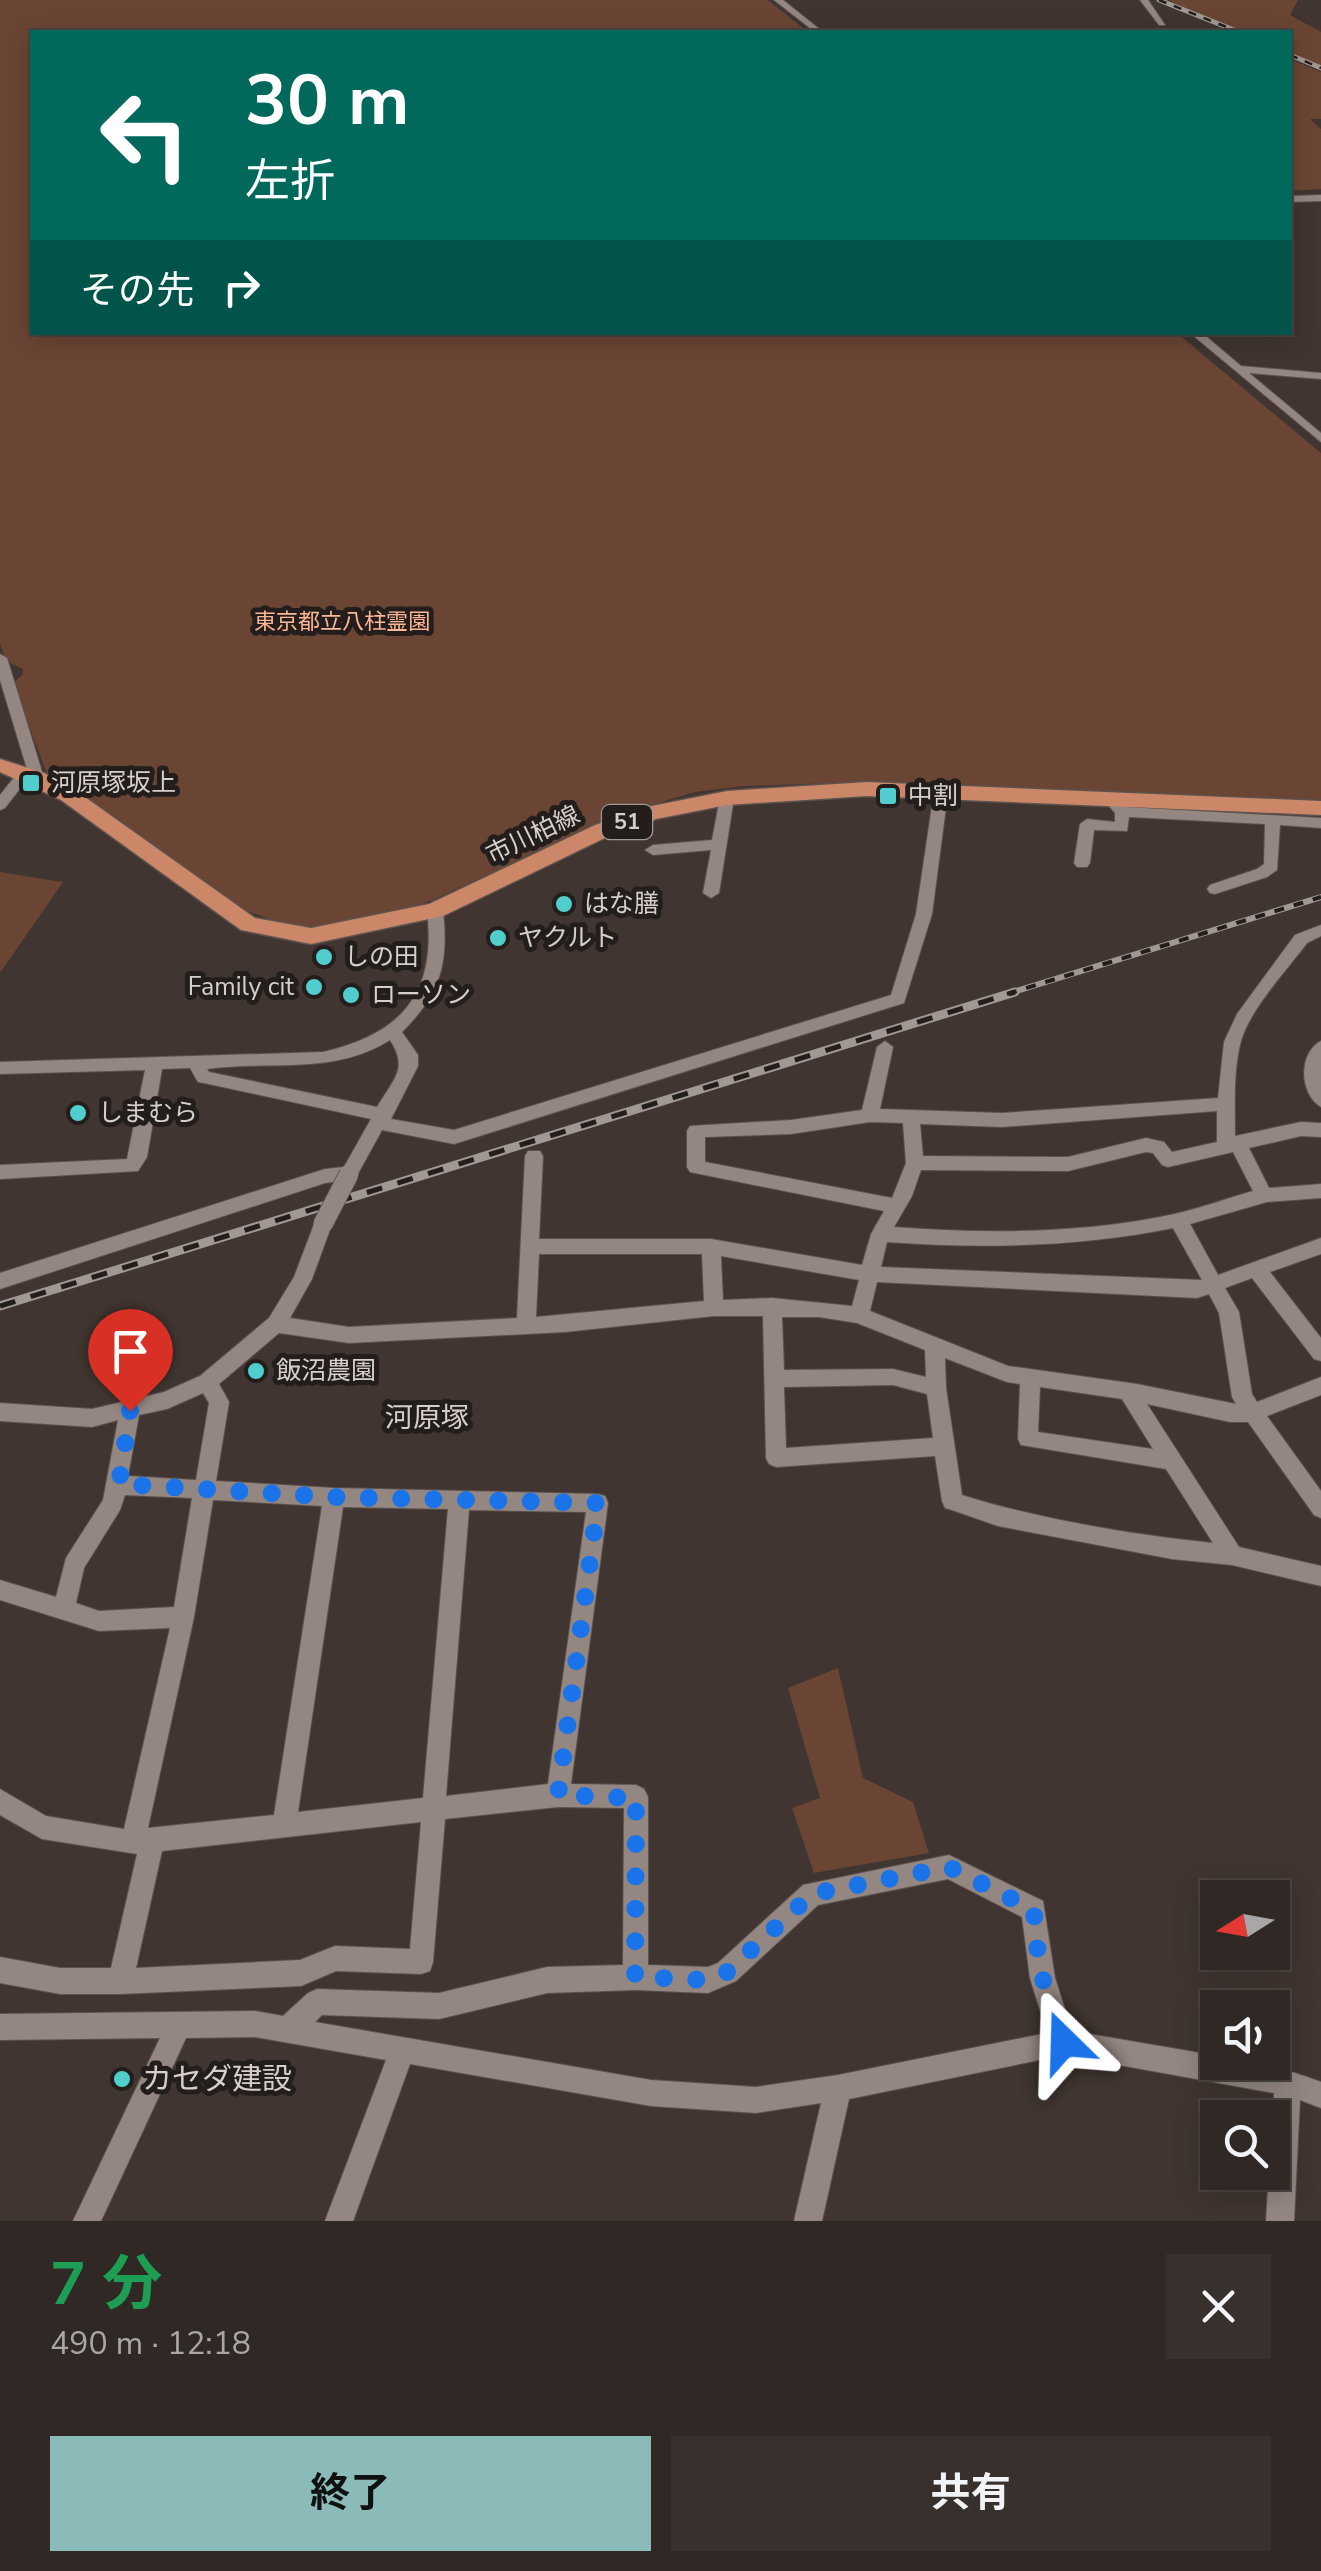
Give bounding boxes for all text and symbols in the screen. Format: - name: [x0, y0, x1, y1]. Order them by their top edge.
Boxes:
- text: 30 m: [245, 53, 409, 149]
- icon: left: [80, 70, 210, 200]
- text: 左折: [245, 151, 335, 212]
- icon: right: [214, 260, 269, 315]
- text: その先: [80, 265, 194, 316]
- park label: 東京都立八柱霊園: [254, 607, 430, 637]
- place label: 河原塚坂上: [51, 766, 176, 800]
- marker: 河原塚坂上: [20, 772, 42, 794]
- place label: 中割: [908, 779, 958, 813]
- marker: 中割: [877, 785, 899, 807]
- street label: 市川柏線: [481, 798, 585, 872]
- road number: 51: [602, 805, 652, 839]
- place label: はな膳: [584, 887, 659, 921]
- marker: はな膳: [553, 893, 575, 915]
- place label: ヤクルト: [518, 921, 617, 955]
- marker: ヤクルト: [487, 927, 509, 949]
- place label: しの田: [344, 940, 419, 974]
- marker: しの田: [313, 946, 335, 968]
- place label: Family cit: [188, 970, 294, 1004]
- marker: Family cit: [303, 976, 325, 998]
- place label: ローソン: [371, 978, 471, 1012]
- marker: ローソン: [340, 984, 362, 1006]
- place label: しまむら: [98, 1096, 198, 1130]
- marker: しまむら: [67, 1102, 89, 1124]
- pin: [88, 1309, 173, 1412]
- icon: arrive: [103, 1324, 158, 1379]
- place label: 飯沼農園: [276, 1354, 376, 1388]
- marker: 飯沼農園: [245, 1360, 267, 1382]
- district label: 河原塚: [385, 1399, 469, 1437]
- north arrow: [1200, 1880, 1290, 1970]
- map controls: [1200, 1880, 1290, 2190]
- position arrow: [1012, 1990, 1116, 2094]
- button: sound: [1200, 1990, 1290, 2080]
- place label: カセダ建設: [142, 2059, 292, 2100]
- marker: カセダ建設: [111, 2068, 133, 2090]
- button: search: [1200, 2100, 1290, 2190]
- text: 7 分: [50, 2243, 162, 2325]
- button: close: [1166, 2254, 1271, 2359]
- text: 490 m · 12:18: [50, 2322, 251, 2365]
- button: 終了: [50, 2436, 651, 2551]
- button: 共有: [671, 2436, 1271, 2551]

